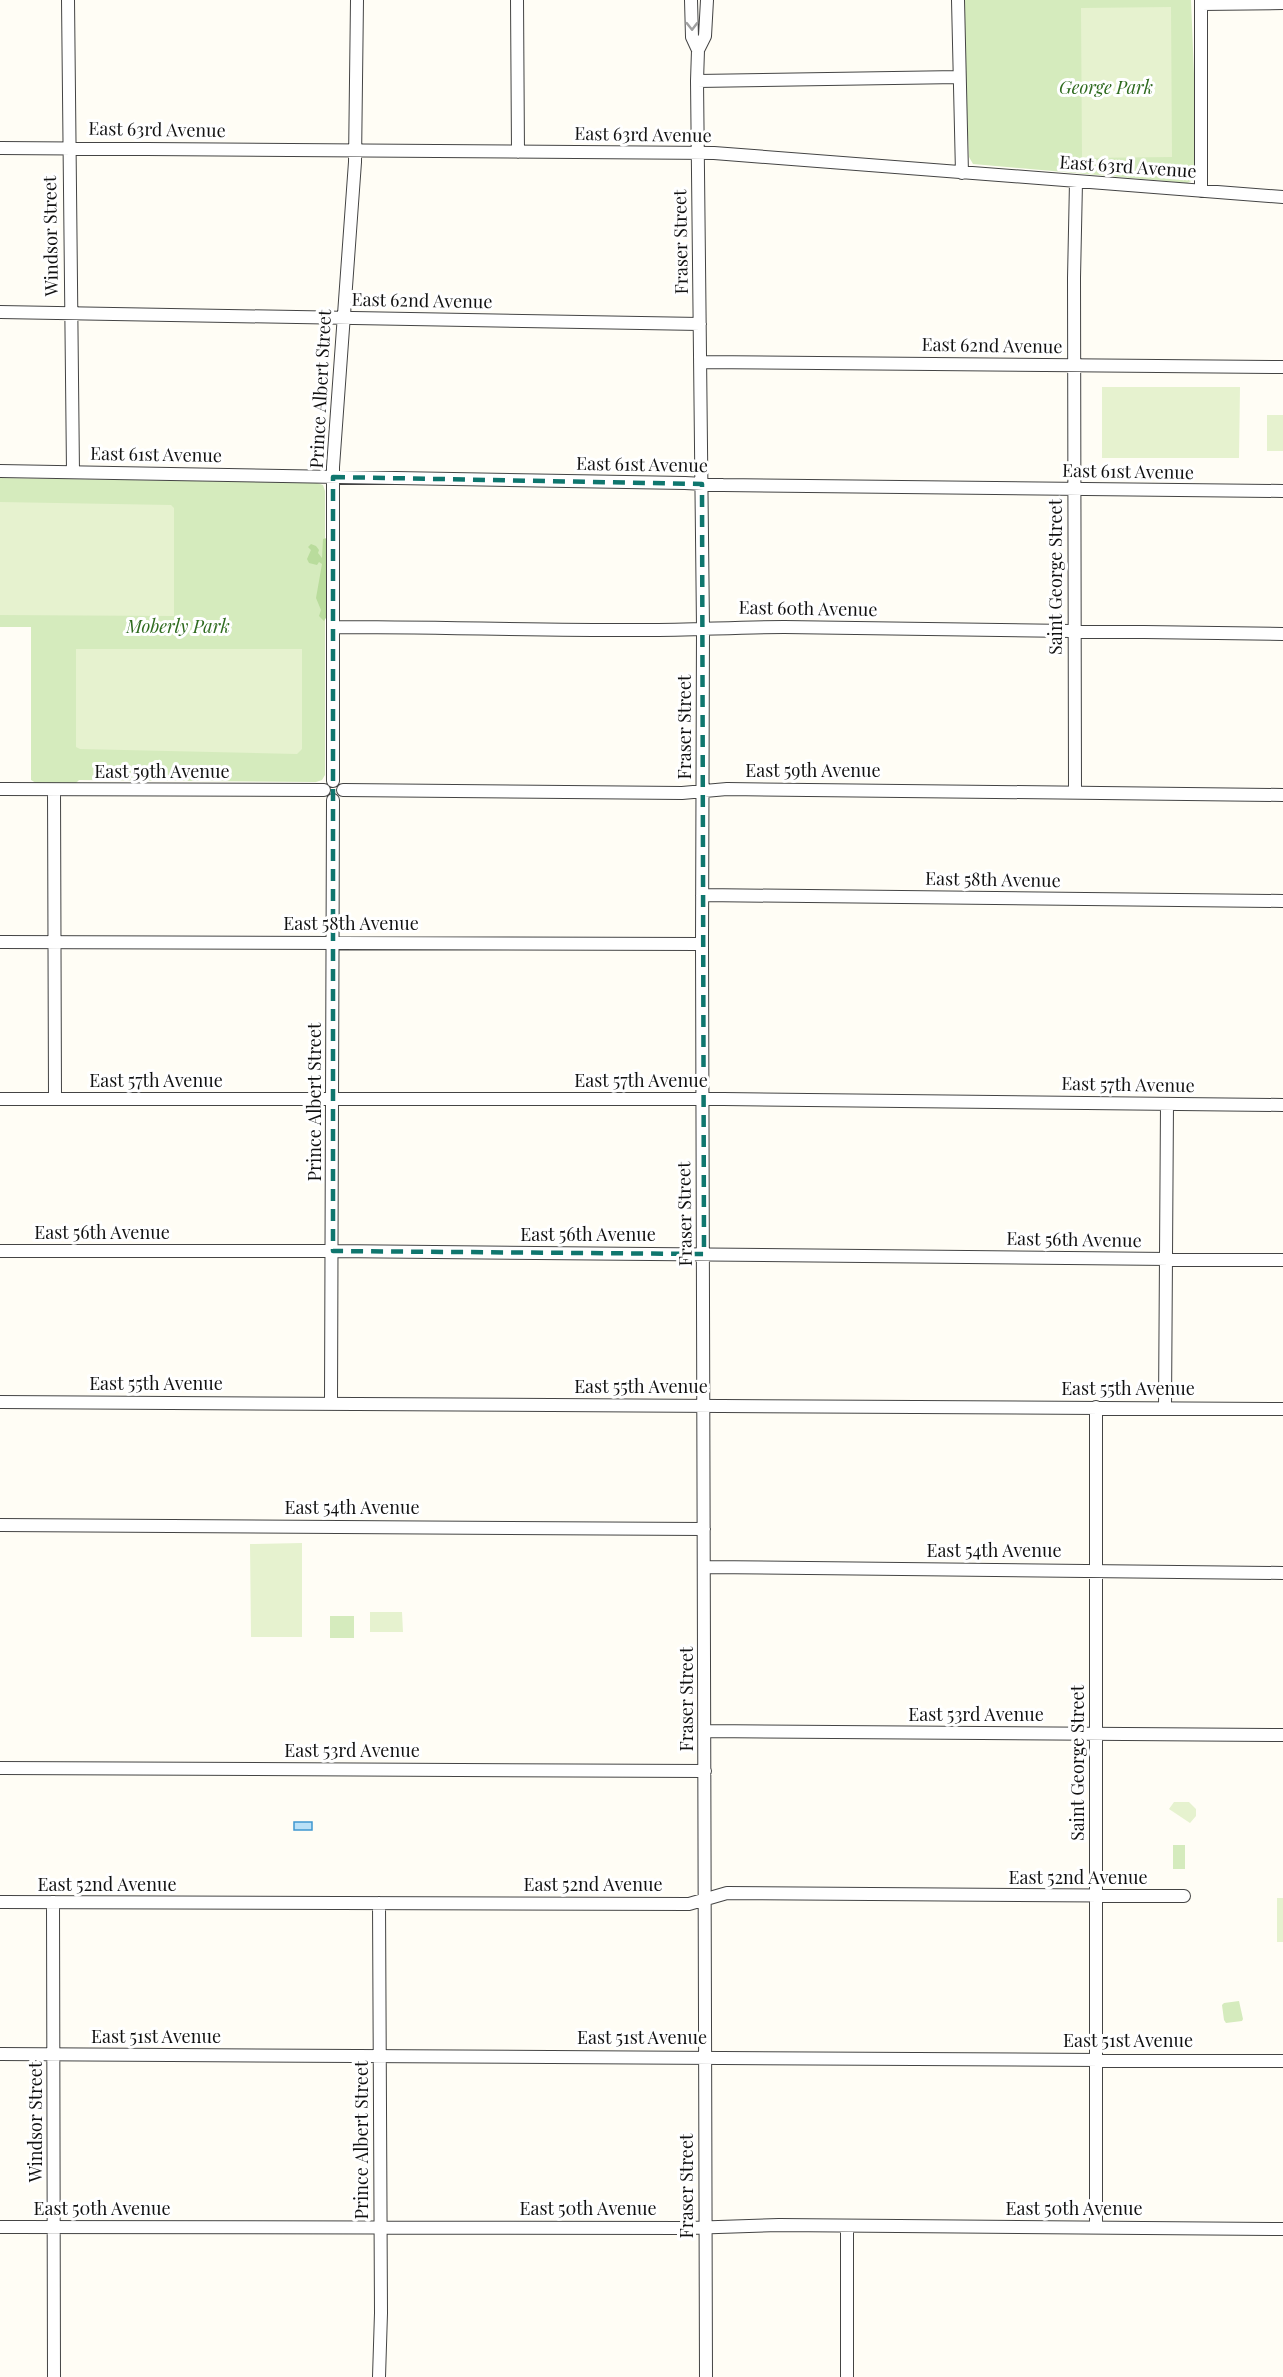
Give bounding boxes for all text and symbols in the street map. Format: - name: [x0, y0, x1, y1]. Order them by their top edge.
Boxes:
- one-way arrow: [685, 21, 698, 30]
- park label: George Park: [1059, 75, 1153, 99]
- street label: East 63rd Avenue: [88, 116, 226, 142]
- street label: East 63rd Avenue: [574, 121, 712, 147]
- street label: East 63rd Avenue: [1059, 149, 1197, 183]
- street label: Windsor Street: [37, 175, 63, 298]
- street label: Fraser Street: [667, 189, 693, 295]
- street label: East 62nd Avenue: [351, 287, 493, 313]
- street label: Prince Albert Street: [304, 308, 336, 469]
- street label: East 62nd Avenue: [921, 332, 1063, 358]
- street label: East 61st Avenue: [90, 441, 222, 467]
- street label: East 61st Avenue: [576, 451, 708, 477]
- street label: East 61st Avenue: [1062, 458, 1194, 484]
- street label: Saint George Street: [1043, 498, 1067, 655]
- street label: East 60th Avenue: [738, 595, 878, 621]
- park label: Moberly Park: [125, 614, 230, 638]
- street label: Fraser Street: [672, 674, 696, 779]
- street label: East 59th Avenue: [745, 758, 881, 782]
- street label: East 59th Avenue: [94, 759, 230, 783]
- street label: East 58th Avenue: [925, 866, 1061, 892]
- street label: East 58th Avenue: [283, 911, 419, 935]
- street label: Prince Albert Street: [302, 1022, 326, 1181]
- street label: East 57th Avenue: [89, 1068, 223, 1092]
- street label: East 57th Avenue: [574, 1068, 708, 1092]
- street label: East 57th Avenue: [1061, 1071, 1195, 1097]
- street label: Fraser Street: [671, 1161, 697, 1267]
- street label: East 56th Avenue: [34, 1220, 170, 1244]
- street label: East 56th Avenue: [520, 1222, 656, 1246]
- street label: East 56th Avenue: [1006, 1226, 1142, 1252]
- street label: East 55th Avenue: [89, 1371, 223, 1395]
- street label: East 55th Avenue: [574, 1374, 708, 1398]
- street label: East 55th Avenue: [1061, 1376, 1195, 1400]
- street label: East 54th Avenue: [284, 1495, 420, 1519]
- street label: East 54th Avenue: [926, 1538, 1062, 1562]
- street label: Fraser Street: [674, 1646, 698, 1751]
- street label: Saint George Street: [1065, 1684, 1089, 1841]
- street label: East 53rd Avenue: [908, 1702, 1044, 1726]
- street label: East 53rd Avenue: [284, 1738, 420, 1762]
- street label: East 52nd Avenue: [1008, 1865, 1148, 1889]
- street label: East 52nd Avenue: [37, 1872, 177, 1896]
- street label: East 52nd Avenue: [523, 1872, 663, 1896]
- street label: East 51st Avenue: [91, 2024, 221, 2048]
- street label: East 51st Avenue: [577, 2025, 707, 2049]
- street label: East 51st Avenue: [1063, 2028, 1193, 2052]
- street label: Prince Albert Street: [349, 2060, 373, 2219]
- street label: Windsor Street: [23, 2061, 47, 2183]
- street label: Fraser Street: [674, 2133, 698, 2238]
- street label: East 50th Avenue: [33, 2196, 171, 2220]
- street label: East 50th Avenue: [519, 2196, 657, 2220]
- street label: East 50th Avenue: [1005, 2196, 1143, 2220]

